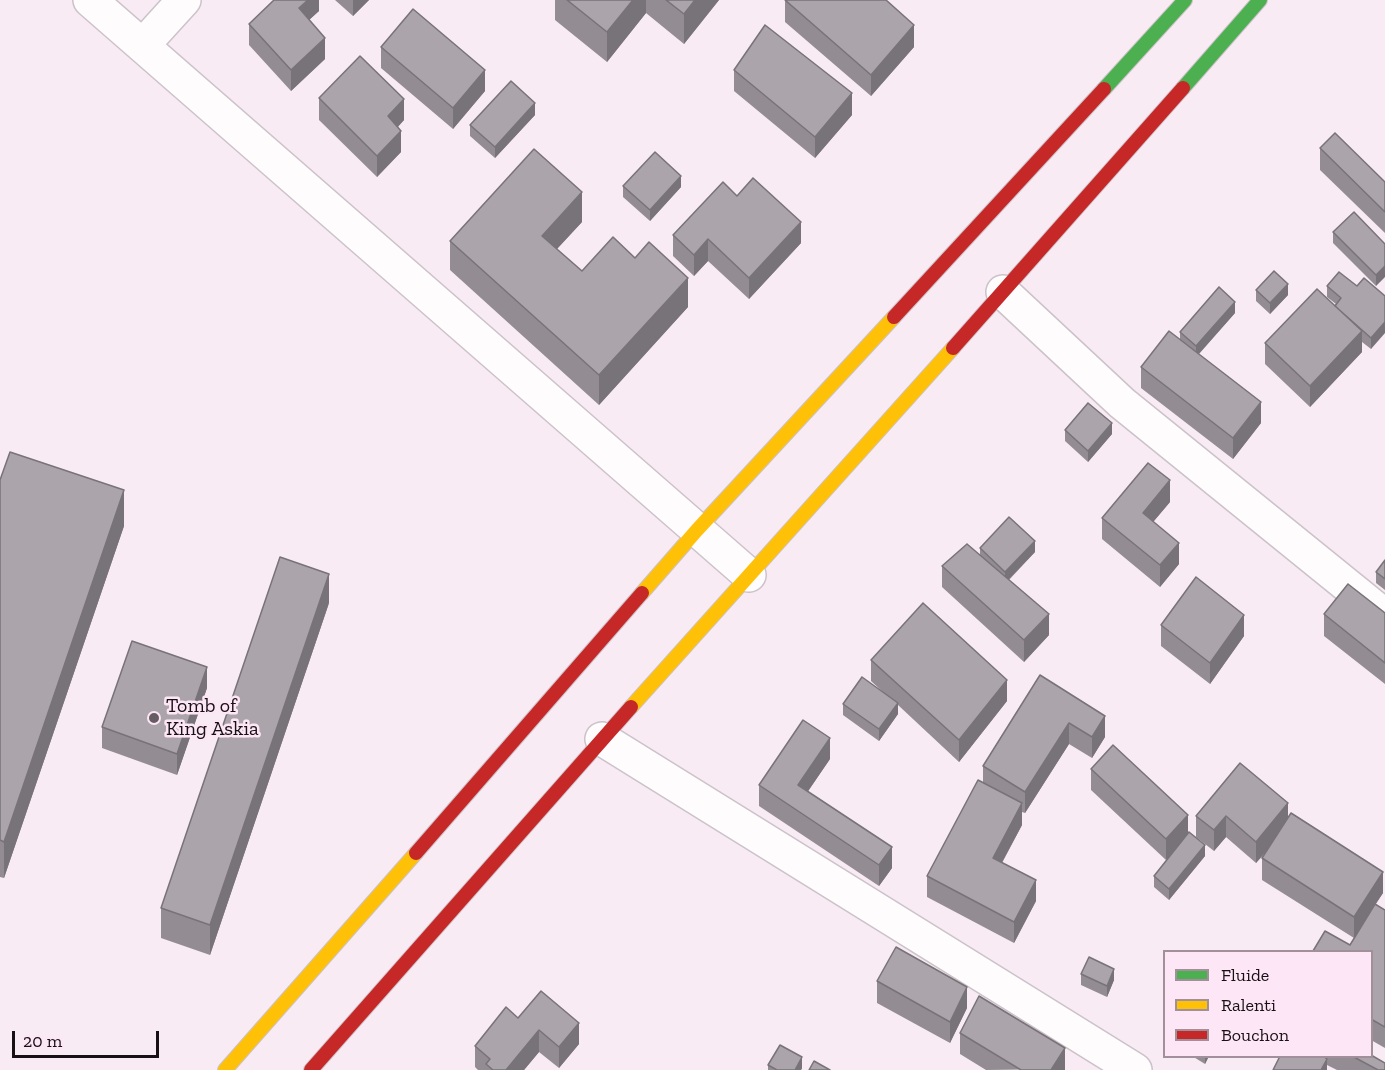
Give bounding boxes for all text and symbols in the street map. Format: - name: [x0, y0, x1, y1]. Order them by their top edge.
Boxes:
- place label: Tomb of King Askia: [166, 694, 259, 741]
- marker: Tomb of King Askia: [147, 711, 161, 725]
- legend: [1163, 950, 1373, 1058]
- text: Fluide: [1221, 964, 1269, 986]
- text: Ralenti: [1221, 994, 1276, 1016]
- scale bar: [15, 1019, 162, 1057]
- text: Bouchon: [1221, 1024, 1289, 1046]
- text: 20 m: [23, 1030, 62, 1052]

